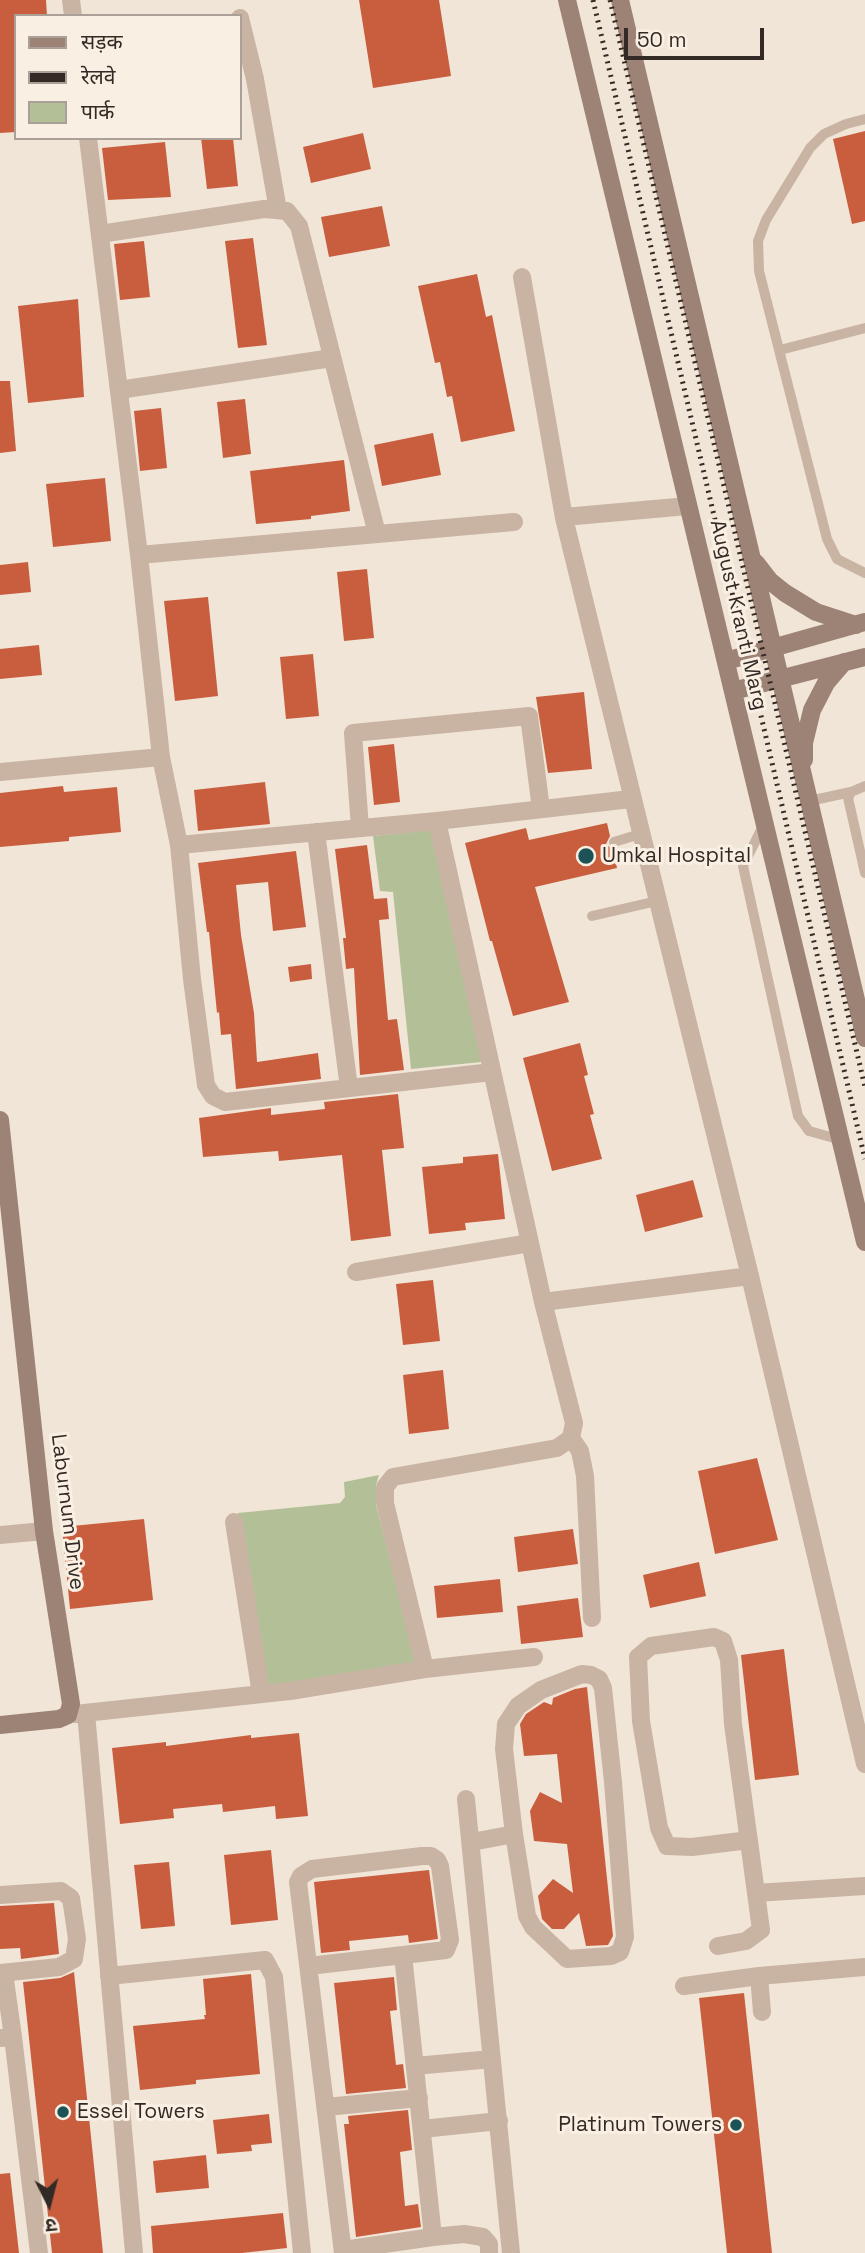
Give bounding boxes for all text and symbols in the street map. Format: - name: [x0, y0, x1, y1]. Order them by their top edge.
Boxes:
- legend: [14, 14, 242, 140]
- scale bar: [627, 14, 767, 58]
- text: 50 m: [637, 26, 687, 53]
- text: सड़क: [81, 28, 123, 55]
- text: रेलवे: [81, 63, 116, 90]
- text: पार्क: [81, 98, 115, 125]
- street label: August Kranti Marg: [704, 517, 772, 713]
- place label: Umkal Hospital: [602, 843, 751, 869]
- marker: Umkal Hospital: [576, 846, 596, 866]
- street label: Laburnum Drive: [45, 1432, 89, 1592]
- place label: Essel Towers: [77, 2099, 205, 2125]
- marker: Essel Towers: [55, 2104, 71, 2120]
- place label: Platinum Towers: [558, 2112, 722, 2138]
- marker: Platinum Towers: [728, 2117, 744, 2133]
- north arrow: [14, 2169, 84, 2239]
- text: उ: [44, 2212, 58, 2238]

